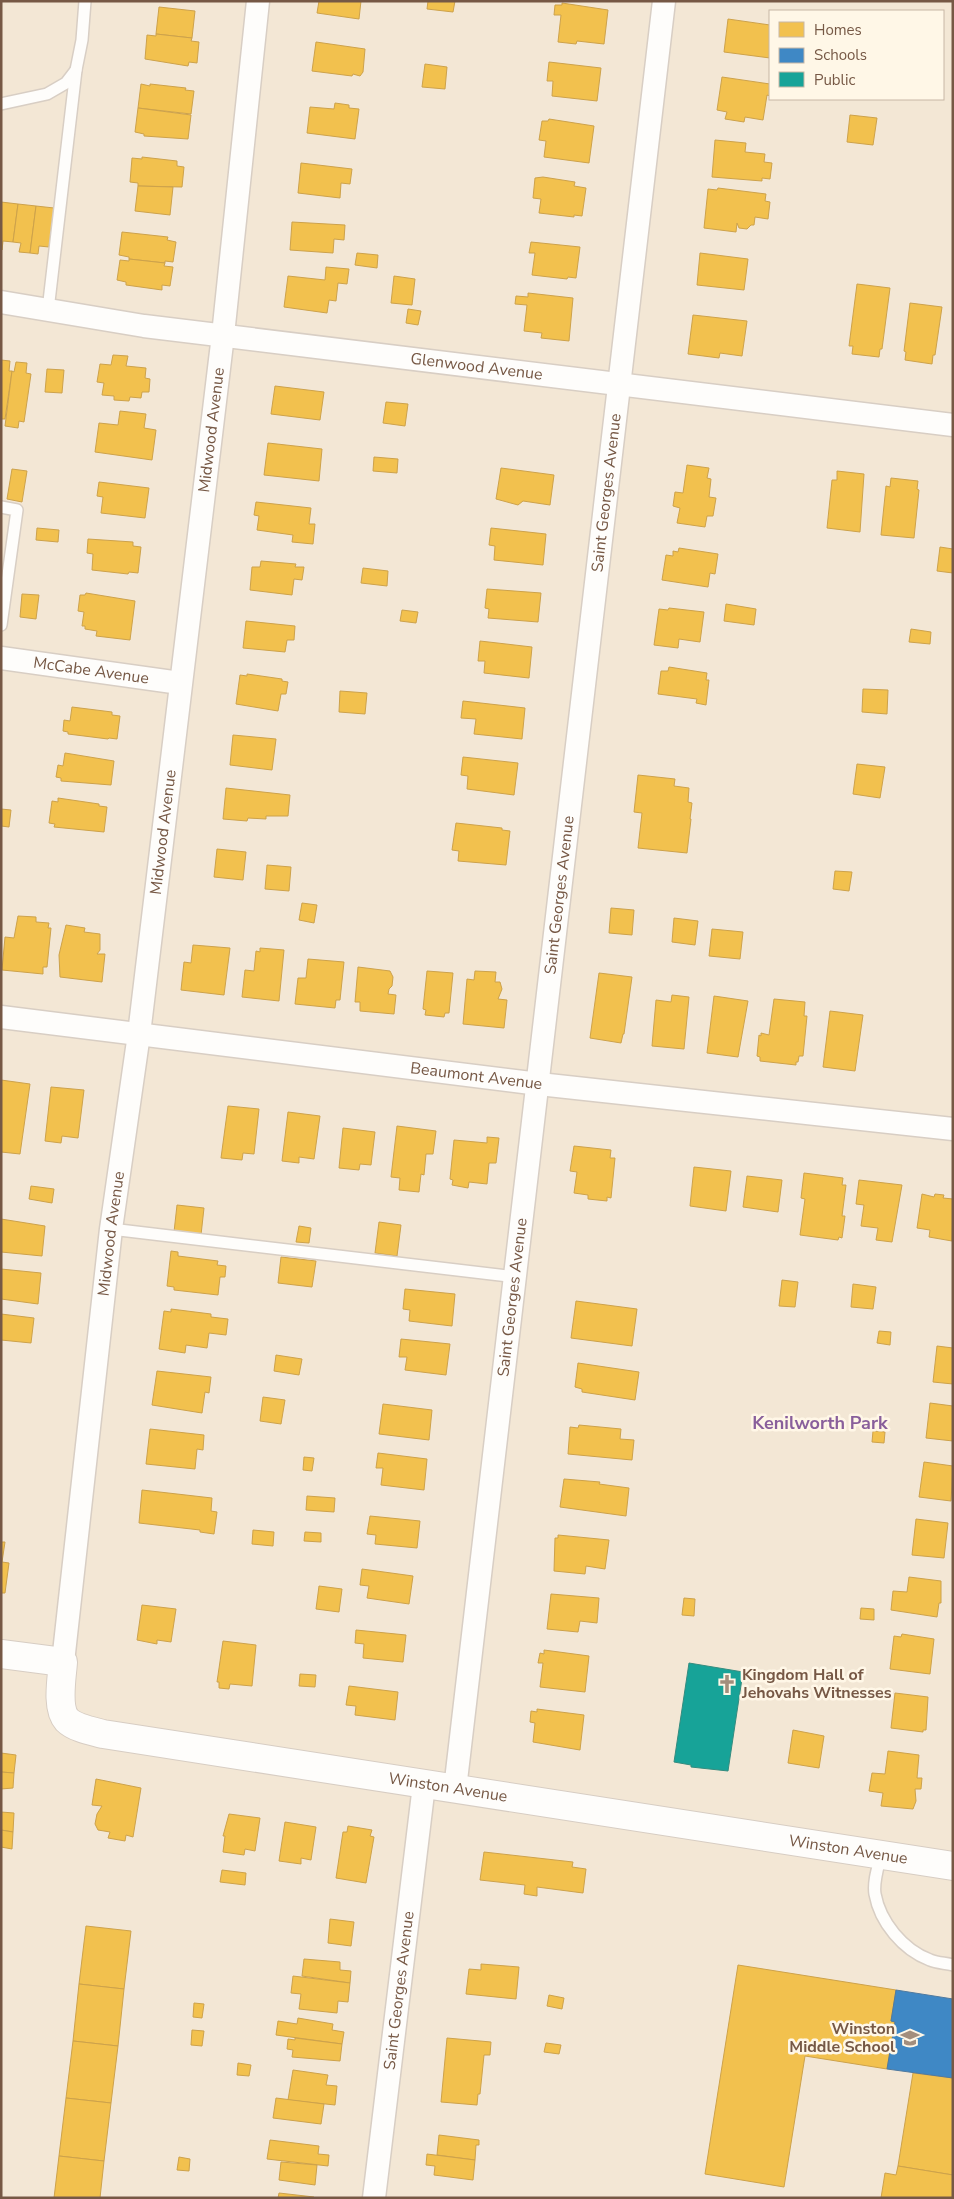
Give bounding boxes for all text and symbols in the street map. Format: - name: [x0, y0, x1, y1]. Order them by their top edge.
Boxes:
- legend: [769, 10, 944, 100]
- text: Homes: [814, 20, 862, 40]
- text: Schools: [814, 45, 867, 65]
- text: Public: [814, 70, 855, 90]
- street label: Glenwood Avenue: [409, 348, 544, 386]
- street label: Midwood Avenue: [193, 366, 230, 494]
- street label: Saint Georges Avenue: [586, 412, 627, 573]
- street label: McCabe Avenue: [32, 652, 150, 690]
- street label: Midwood Avenue: [145, 768, 182, 896]
- street label: Saint Georges Avenue: [539, 814, 580, 976]
- street label: Beaumont Avenue: [409, 1057, 544, 1095]
- street label: Midwood Avenue: [93, 1170, 130, 1297]
- street label: Saint Georges Avenue: [492, 1217, 533, 1378]
- district label: Kenilworth Park: [752, 1411, 888, 1435]
- place label: Kingdom Hall of Jehovahs Witnesses: [741, 1664, 892, 1704]
- church icon: Kingdom Hall of Jehovahs Witnesses: [716, 1673, 738, 1695]
- street label: Winston Avenue: [387, 1767, 509, 1808]
- street label: Winston Avenue: [787, 1830, 909, 1870]
- street label: Saint Georges Avenue: [379, 1910, 420, 2071]
- place label: Winston Middle School: [789, 2018, 895, 2058]
- school or university icon: Winston Middle School: [899, 2027, 921, 2049]

